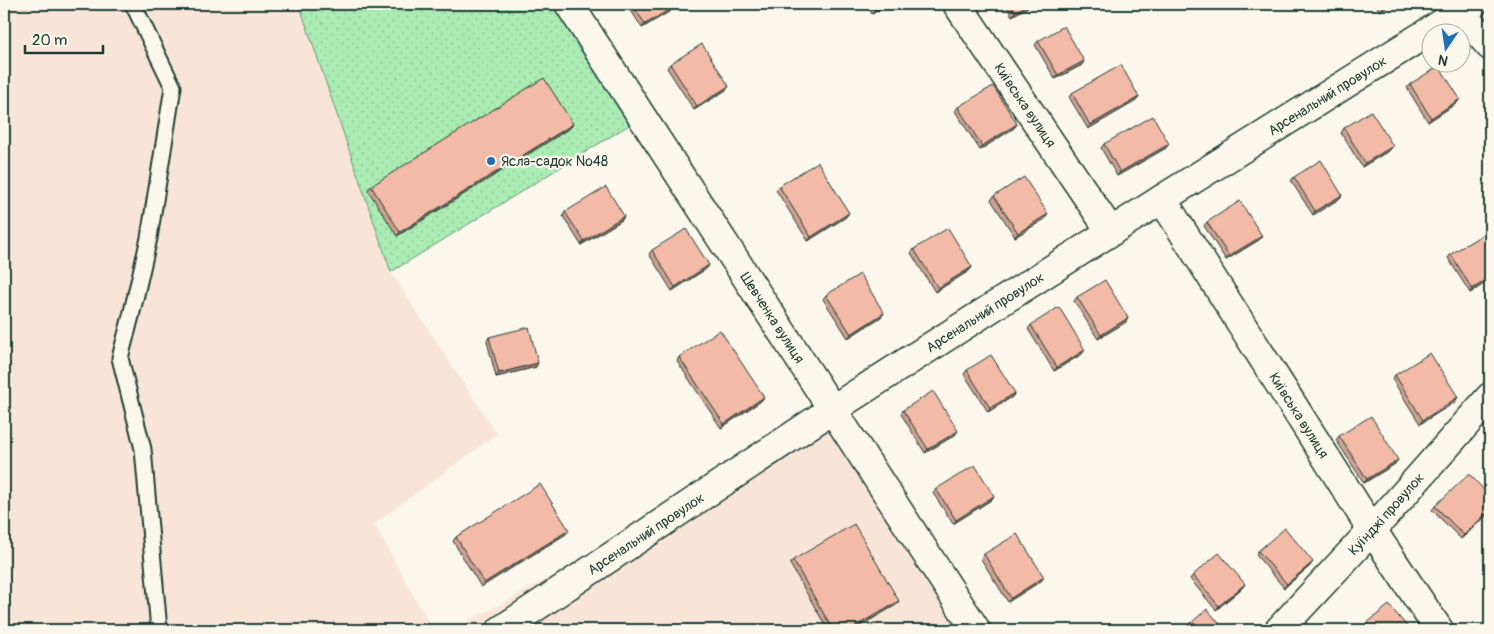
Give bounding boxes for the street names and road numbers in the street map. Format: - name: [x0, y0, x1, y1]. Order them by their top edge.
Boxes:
- street label: Арсенальний провулок: [1265, 52, 1389, 139]
- street label: Київська вулиця: [991, 60, 1060, 151]
- street label: Арсенальний провулок: [923, 268, 1047, 356]
- street label: Шевченка вулиця: [737, 269, 808, 366]
- street label: Київська вулиця: [1266, 369, 1333, 461]
- street label: Куїнджі провулок: [1345, 469, 1427, 559]
- street label: Арсенальний провулок: [584, 489, 707, 578]

